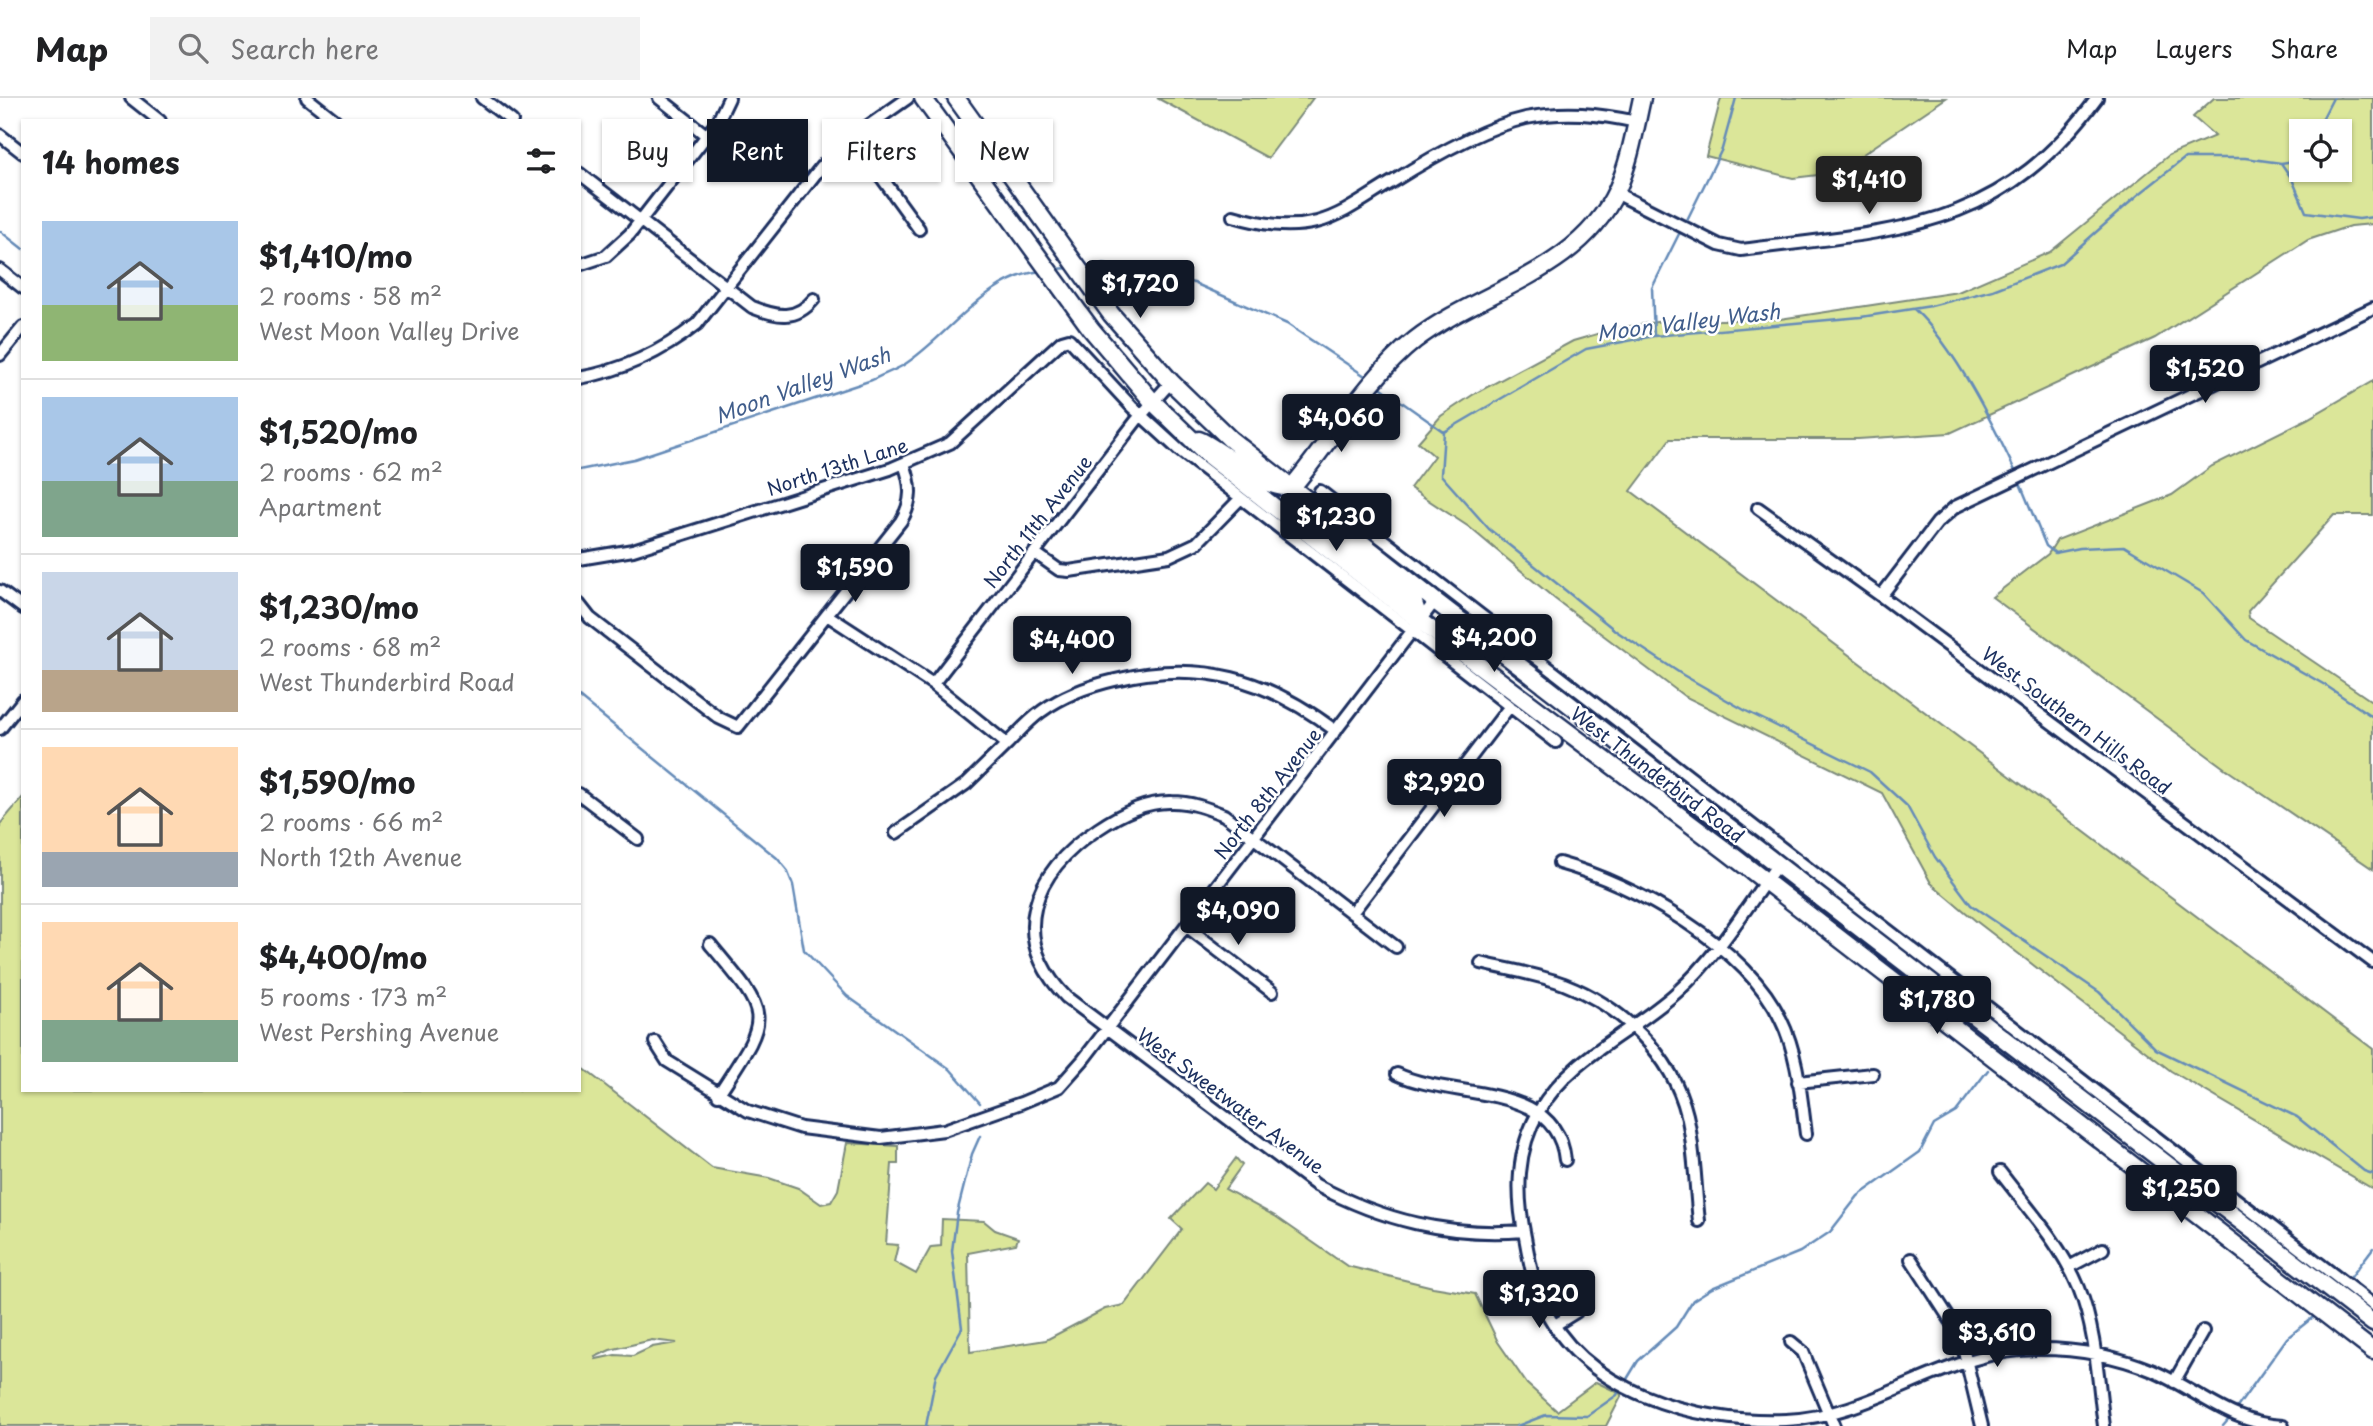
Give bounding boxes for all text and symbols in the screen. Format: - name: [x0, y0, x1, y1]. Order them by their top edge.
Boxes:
- search box: [150, 17, 640, 80]
- text: Map: [35, 23, 108, 73]
- icon: search: [174, 29, 212, 67]
- text: Search here: [230, 29, 379, 68]
- text: Map: [2066, 30, 2117, 66]
- text: Layers: [2155, 30, 2232, 66]
- text: Share: [2270, 30, 2338, 66]
- chip: Buy: [602, 119, 693, 182]
- chip: Rent: [707, 119, 808, 182]
- chip: Filters: [822, 119, 941, 182]
- chip: New: [955, 119, 1053, 182]
- map controls: [2289, 119, 2352, 182]
- button: locate: [2289, 119, 2352, 182]
- text: 14 homes: [42, 139, 180, 184]
- icon: filters: [522, 142, 560, 180]
- pin: $1,410: [1812, 156, 1926, 216]
- text: $1,410: [1832, 161, 1906, 196]
- text: $1,410/mo: [259, 233, 412, 278]
- icon: home: [98, 249, 182, 333]
- pin: $1,720: [1083, 260, 1197, 320]
- text: $1,720: [1101, 265, 1179, 300]
- text: 2 rooms · 58 m²: [259, 278, 442, 313]
- water label: Moon Valley Wash: [1595, 294, 1782, 348]
- text: West Moon Valley Drive: [259, 313, 520, 348]
- water label: Moon Valley Wash: [710, 337, 895, 431]
- pin: $1,520: [2148, 345, 2262, 405]
- text: $1,520: [2166, 350, 2244, 385]
- pin: $4,060: [1284, 394, 1398, 454]
- text: $4,060: [1298, 399, 1384, 434]
- text: $1,520/mo: [259, 409, 418, 454]
- icon: home: [98, 425, 182, 509]
- street label: North 13th Lane: [763, 430, 911, 502]
- street label: North 11th Avenue: [976, 449, 1098, 593]
- text: 2 rooms · 62 m²: [259, 454, 443, 489]
- text: Apartment: [259, 489, 382, 524]
- pin: $1,230: [1279, 494, 1393, 553]
- text: $1,230: [1296, 498, 1376, 533]
- pin: $1,590: [798, 545, 912, 604]
- text: $1,590: [817, 549, 893, 584]
- text: $1,230/mo: [259, 584, 419, 629]
- icon: home: [98, 600, 182, 684]
- pin: $4,200: [1437, 614, 1551, 674]
- pin: $4,400: [1015, 616, 1129, 676]
- text: $4,200: [1451, 619, 1537, 654]
- text: $4,400: [1029, 621, 1115, 656]
- text: 2 rooms · 68 m²: [259, 629, 441, 664]
- street label: West Southern Hills Road: [1976, 639, 2178, 801]
- text: West Thunderbird Road: [259, 664, 515, 699]
- street label: West Thunderbird Road: [1565, 699, 1751, 849]
- street label: North 8th Avenue: [1207, 721, 1327, 865]
- text: $1,590/mo: [259, 759, 416, 804]
- pin: $2,920: [1387, 760, 1501, 819]
- text: $2,920: [1403, 764, 1485, 799]
- icon: home: [98, 775, 182, 859]
- text: 2 rooms · 66 m²: [259, 804, 443, 839]
- text: North 12th Avenue: [259, 839, 462, 874]
- pin: $4,090: [1181, 888, 1295, 947]
- text: $4,090: [1196, 892, 1280, 927]
- text: $4,400/mo: [259, 934, 427, 979]
- icon: home: [98, 950, 182, 1034]
- pin: $1,780: [1880, 976, 1994, 1036]
- text: 5 rooms · 173 m²: [259, 979, 447, 1014]
- text: $1,780: [1899, 981, 1975, 1016]
- text: West Pershing Avenue: [259, 1014, 499, 1049]
- street label: West Sweetwater Avenue: [1132, 1020, 1330, 1180]
- pin: $1,250: [2124, 1166, 2238, 1225]
- text: $1,250: [2142, 1170, 2220, 1205]
- pin: $1,320: [1482, 1270, 1596, 1330]
- text: $1,320: [1499, 1275, 1579, 1310]
- pin: $3,610: [1940, 1310, 2054, 1369]
- text: $3,610: [1958, 1314, 2036, 1349]

